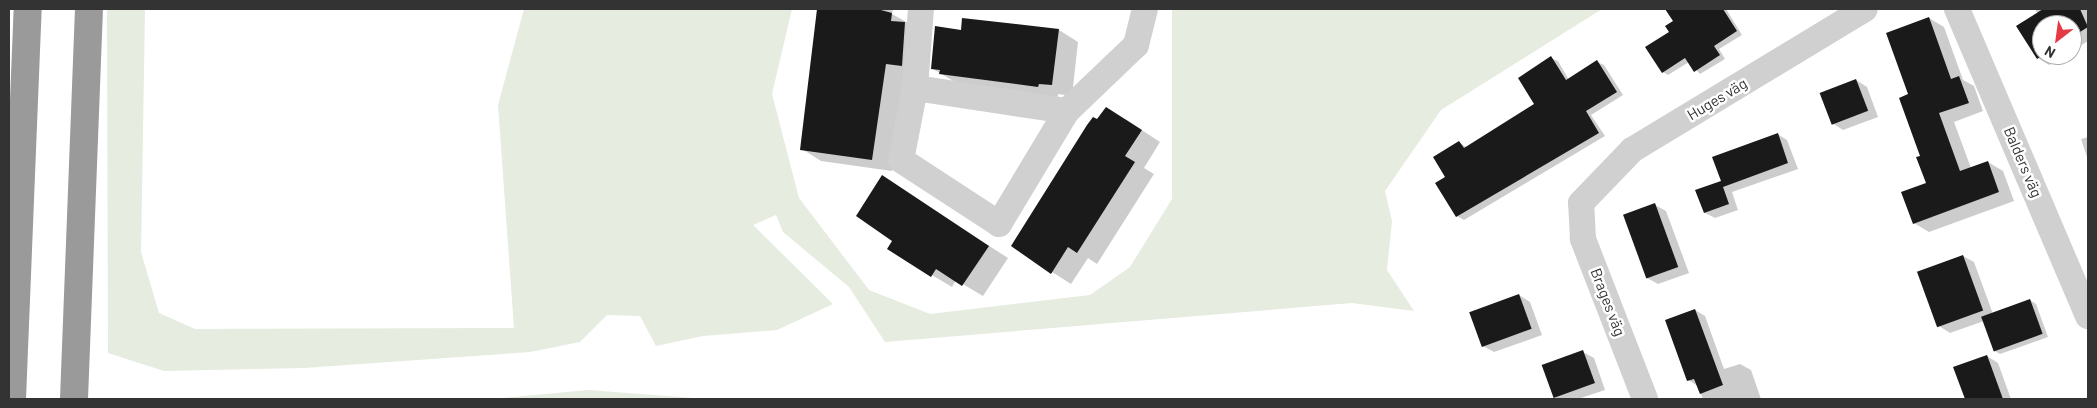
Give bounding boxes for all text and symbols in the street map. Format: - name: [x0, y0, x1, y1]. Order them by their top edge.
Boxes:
- north arrow: [2032, 15, 2082, 65]
- text: N: [2041, 43, 2058, 62]
- street label: Huges väg: [1684, 74, 1750, 124]
- street label: Balders väg: [2000, 124, 2046, 200]
- street label: Brages väg: [1587, 266, 1629, 338]

